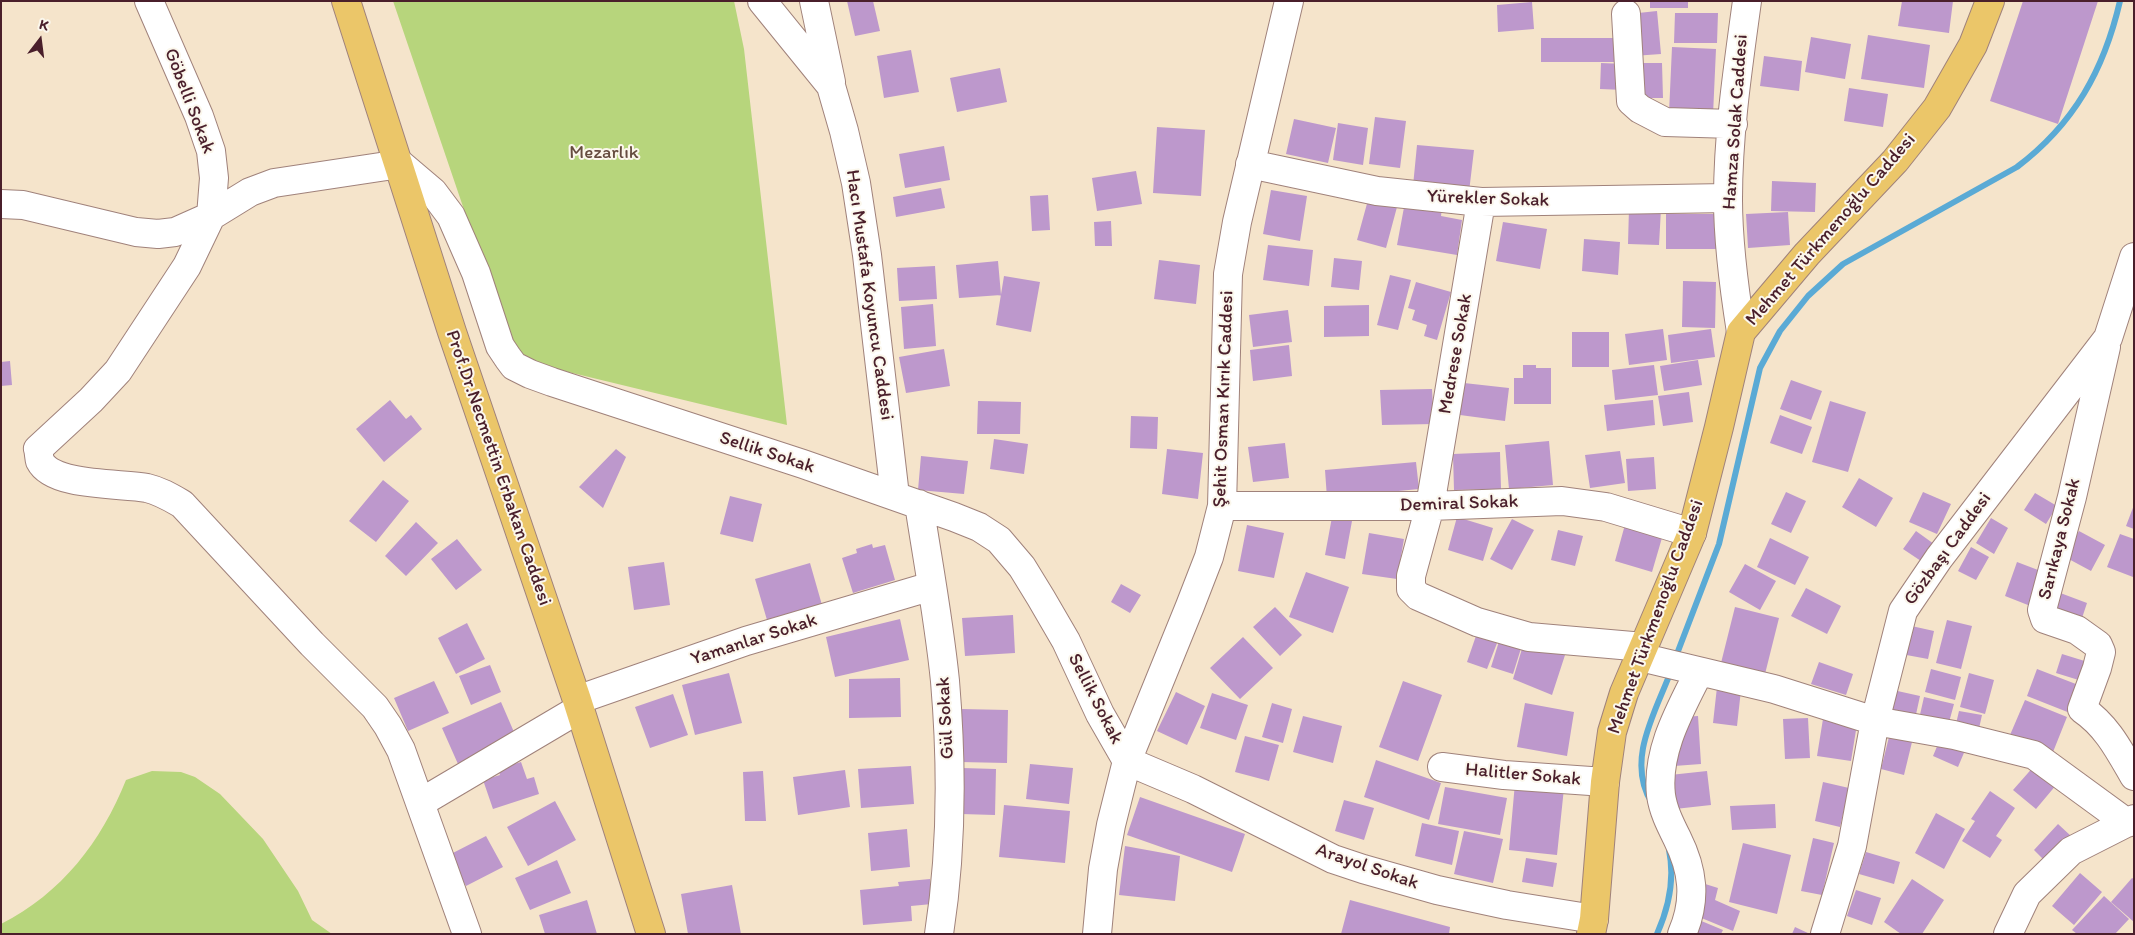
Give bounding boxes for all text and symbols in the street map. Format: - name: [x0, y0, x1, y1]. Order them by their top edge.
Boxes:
- north arrow: [15, 15, 65, 65]
- text: K: [37, 16, 51, 34]
- street label: Hamza Solak Caddesi: [1719, 34, 1753, 210]
- street label: Göbelli Sokak: [158, 45, 220, 157]
- street label: Mehmet Türkmenoğlu Caddesi: [1741, 129, 1921, 331]
- park label: Mezarlık: [569, 142, 639, 164]
- street label: Hacı Mustafa Koyuncu Caddesi: [840, 168, 898, 422]
- street label: Yürekler Sokak: [1426, 185, 1550, 213]
- street label: Şehit Osman Kırık Caddesi: [1209, 290, 1239, 508]
- street label: Medrese Sokak: [1434, 292, 1478, 416]
- street label: Prof.Dr.Necmettin Erbakan Caddesi: [440, 327, 556, 609]
- street label: Sellik Sokak: [717, 427, 817, 479]
- street label: Sarıkaya Sokak: [2034, 476, 2086, 602]
- street label: Gözbaşı Caddesi: [1899, 488, 1997, 610]
- street label: Demiral Sokak: [1399, 491, 1519, 517]
- street label: Mehmet Türkmenoğlu Caddesi: [1603, 497, 1709, 737]
- street label: Yamanlar Sokak: [688, 609, 820, 671]
- street label: Sellik Sokak: [1062, 650, 1128, 748]
- street label: Gül Sokak: [932, 676, 960, 760]
- street label: Halitler Sokak: [1464, 759, 1582, 791]
- street label: Arayol Sokak: [1313, 839, 1421, 895]

